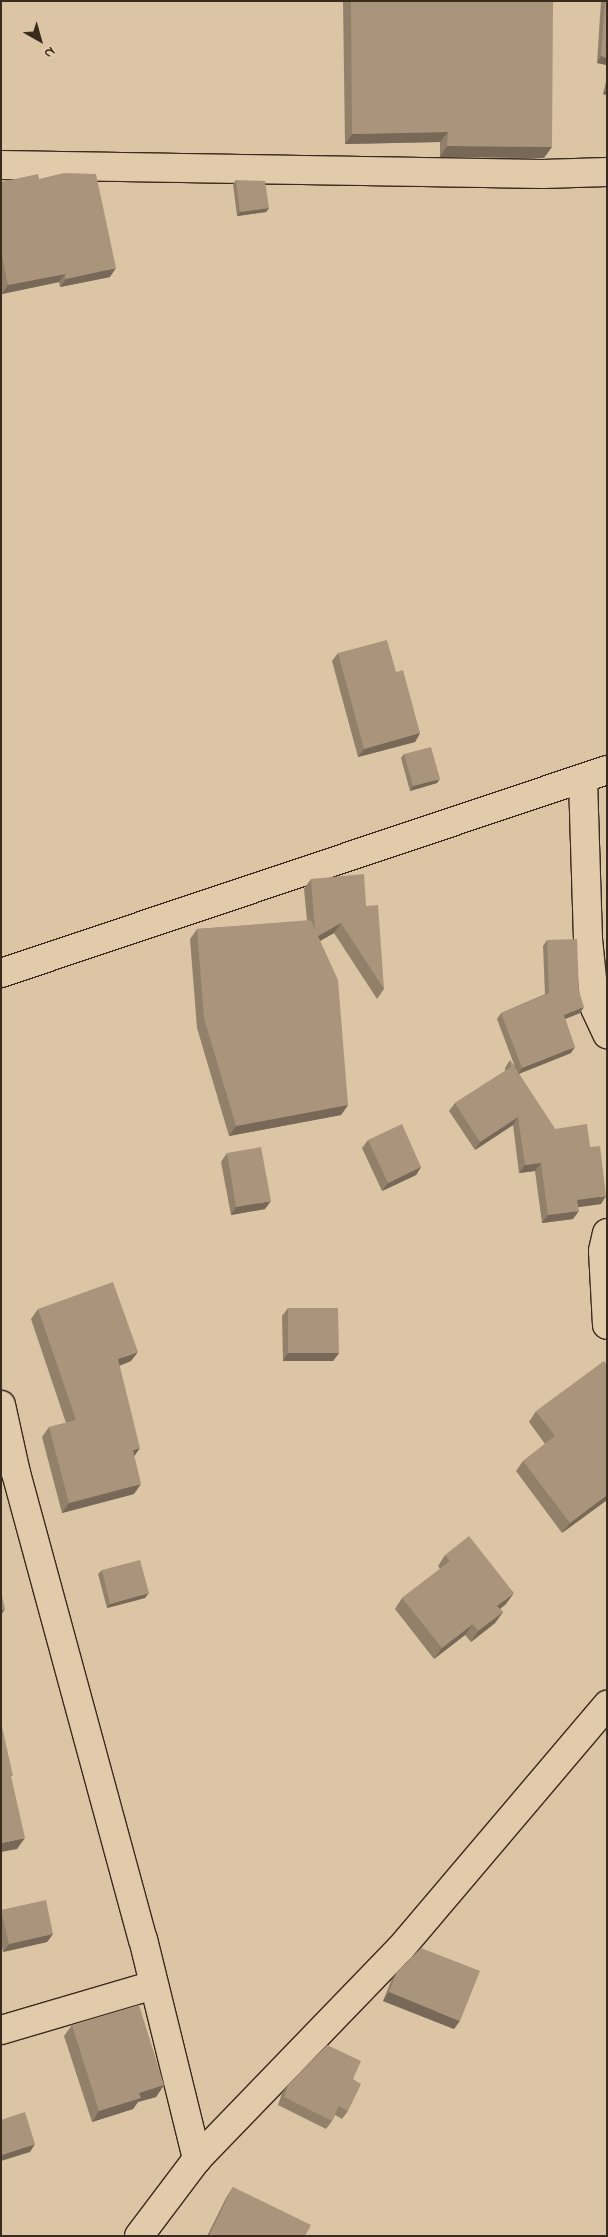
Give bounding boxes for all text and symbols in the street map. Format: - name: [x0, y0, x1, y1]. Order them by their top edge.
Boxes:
- north arrow: [15, 15, 65, 65]
- text: N: [39, 41, 60, 63]

